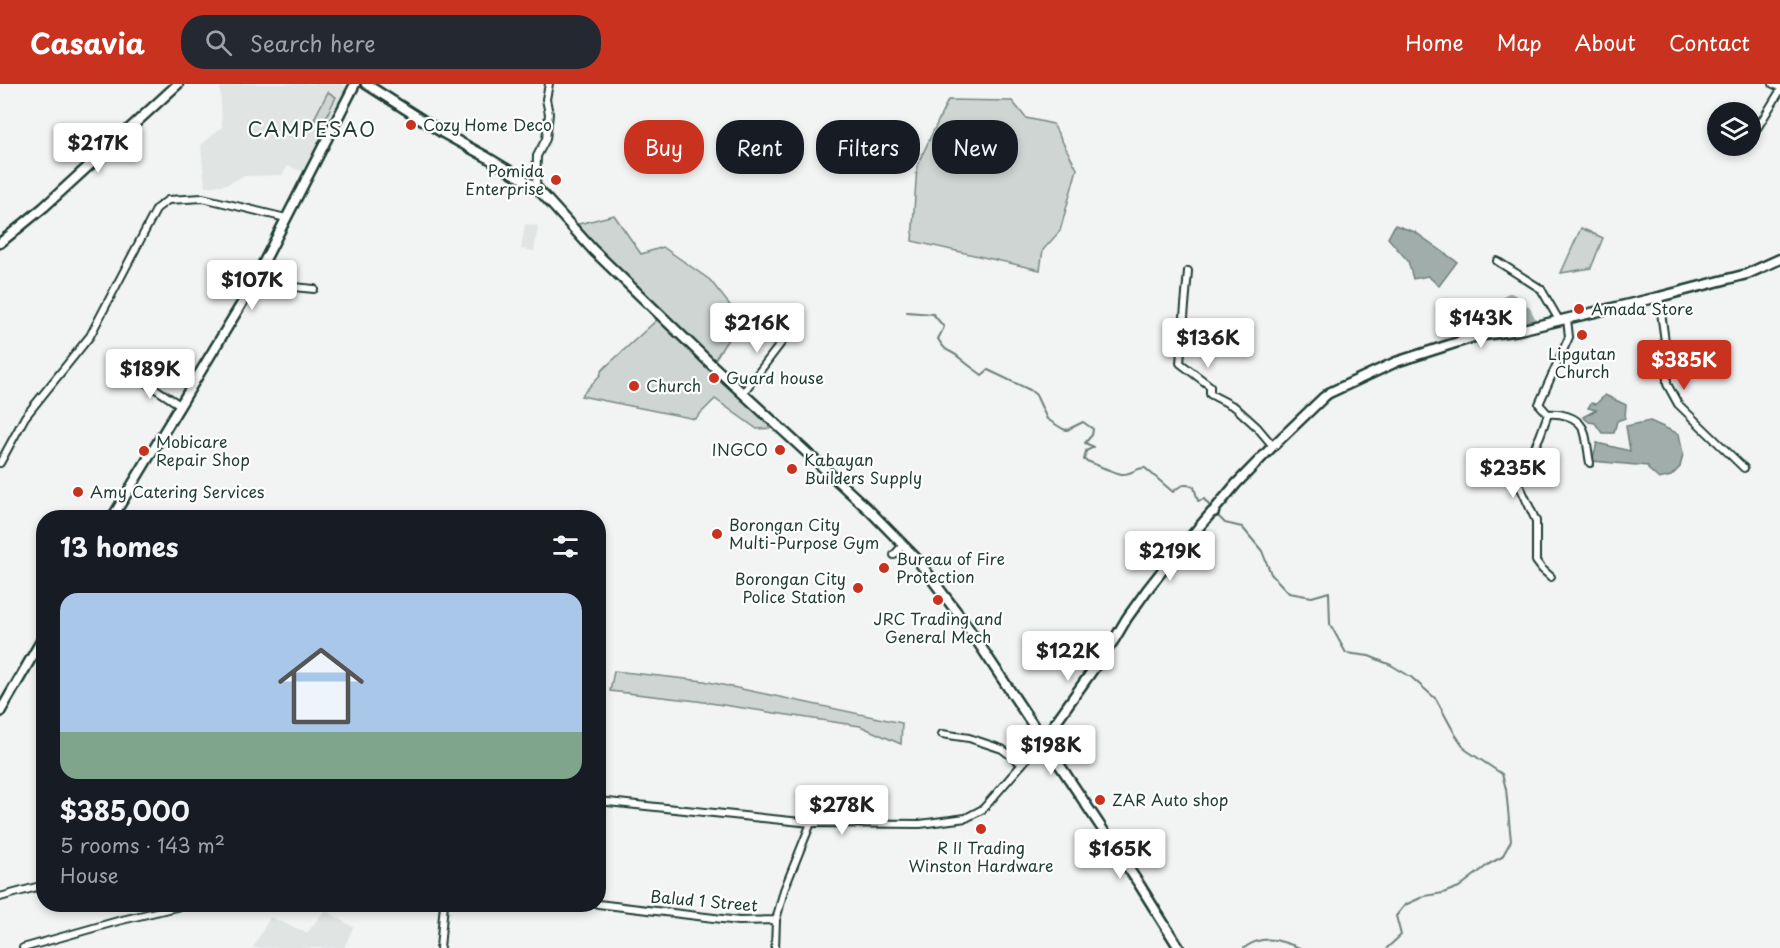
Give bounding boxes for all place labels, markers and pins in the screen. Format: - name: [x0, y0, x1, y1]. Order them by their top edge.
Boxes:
- place label: Cozy Home Deco: [423, 112, 552, 136]
- marker: Cozy Home Deco: [404, 118, 418, 132]
- pin: $217K: [56, 123, 140, 174]
- place label: Pomida Enterprise: [465, 158, 544, 200]
- marker: Pomida Enterprise: [549, 173, 563, 187]
- pin: $107K: [210, 260, 294, 311]
- place label: Amada Store: [1591, 296, 1694, 320]
- pin: $143K: [1439, 298, 1523, 349]
- marker: Amada Store: [1572, 302, 1586, 316]
- pin: $216K: [715, 303, 799, 354]
- pin: $136K: [1166, 318, 1250, 369]
- marker: Lipgutan Church: [1575, 328, 1589, 342]
- pin: $385K: [1642, 340, 1726, 391]
- place label: Lipgutan Church: [1548, 341, 1616, 383]
- pin: $189K: [108, 349, 192, 400]
- place label: Guard house: [726, 365, 824, 389]
- marker: Guard house: [707, 371, 721, 385]
- place label: Church: [646, 373, 701, 397]
- marker: Church: [627, 379, 641, 393]
- place label: Mobicare Repair Shop: [156, 429, 250, 471]
- place label: INGCO: [712, 437, 768, 461]
- marker: INGCO: [773, 443, 787, 457]
- marker: Mobicare Repair Shop: [137, 444, 151, 458]
- place label: Kabayan Builders Supply: [804, 447, 922, 489]
- pin: $235K: [1471, 448, 1555, 499]
- marker: Kabayan Builders Supply: [785, 462, 799, 476]
- place label: Amy Catering Services: [90, 479, 264, 503]
- marker: Amy Catering Services: [71, 485, 85, 499]
- place label: Borongan City Multi-Purpose Gym: [729, 512, 879, 554]
- marker: Borongan City Multi-Purpose Gym: [710, 527, 724, 541]
- pin: $219K: [1128, 531, 1212, 582]
- place label: Bureau of Fire Protection: [896, 546, 1005, 588]
- marker: Bureau of Fire Protection: [877, 561, 891, 575]
- place label: Borongan City Police Station: [735, 566, 846, 608]
- marker: Borongan City Police Station: [851, 581, 865, 595]
- marker: JRC Trading and General Mech: [931, 593, 945, 607]
- place label: JRC Trading and General Mech: [874, 606, 1003, 648]
- pin: $122K: [1026, 631, 1110, 682]
- pin: $198K: [1009, 725, 1093, 776]
- pin: $278K: [800, 785, 884, 836]
- place label: ZAR Auto shop: [1112, 787, 1228, 811]
- marker: ZAR Auto shop: [1093, 793, 1107, 807]
- marker: R II Trading Winston Hardware: [974, 822, 988, 836]
- pin: $165K: [1078, 829, 1162, 880]
- place label: R II Trading Winston Hardware: [908, 835, 1054, 877]

